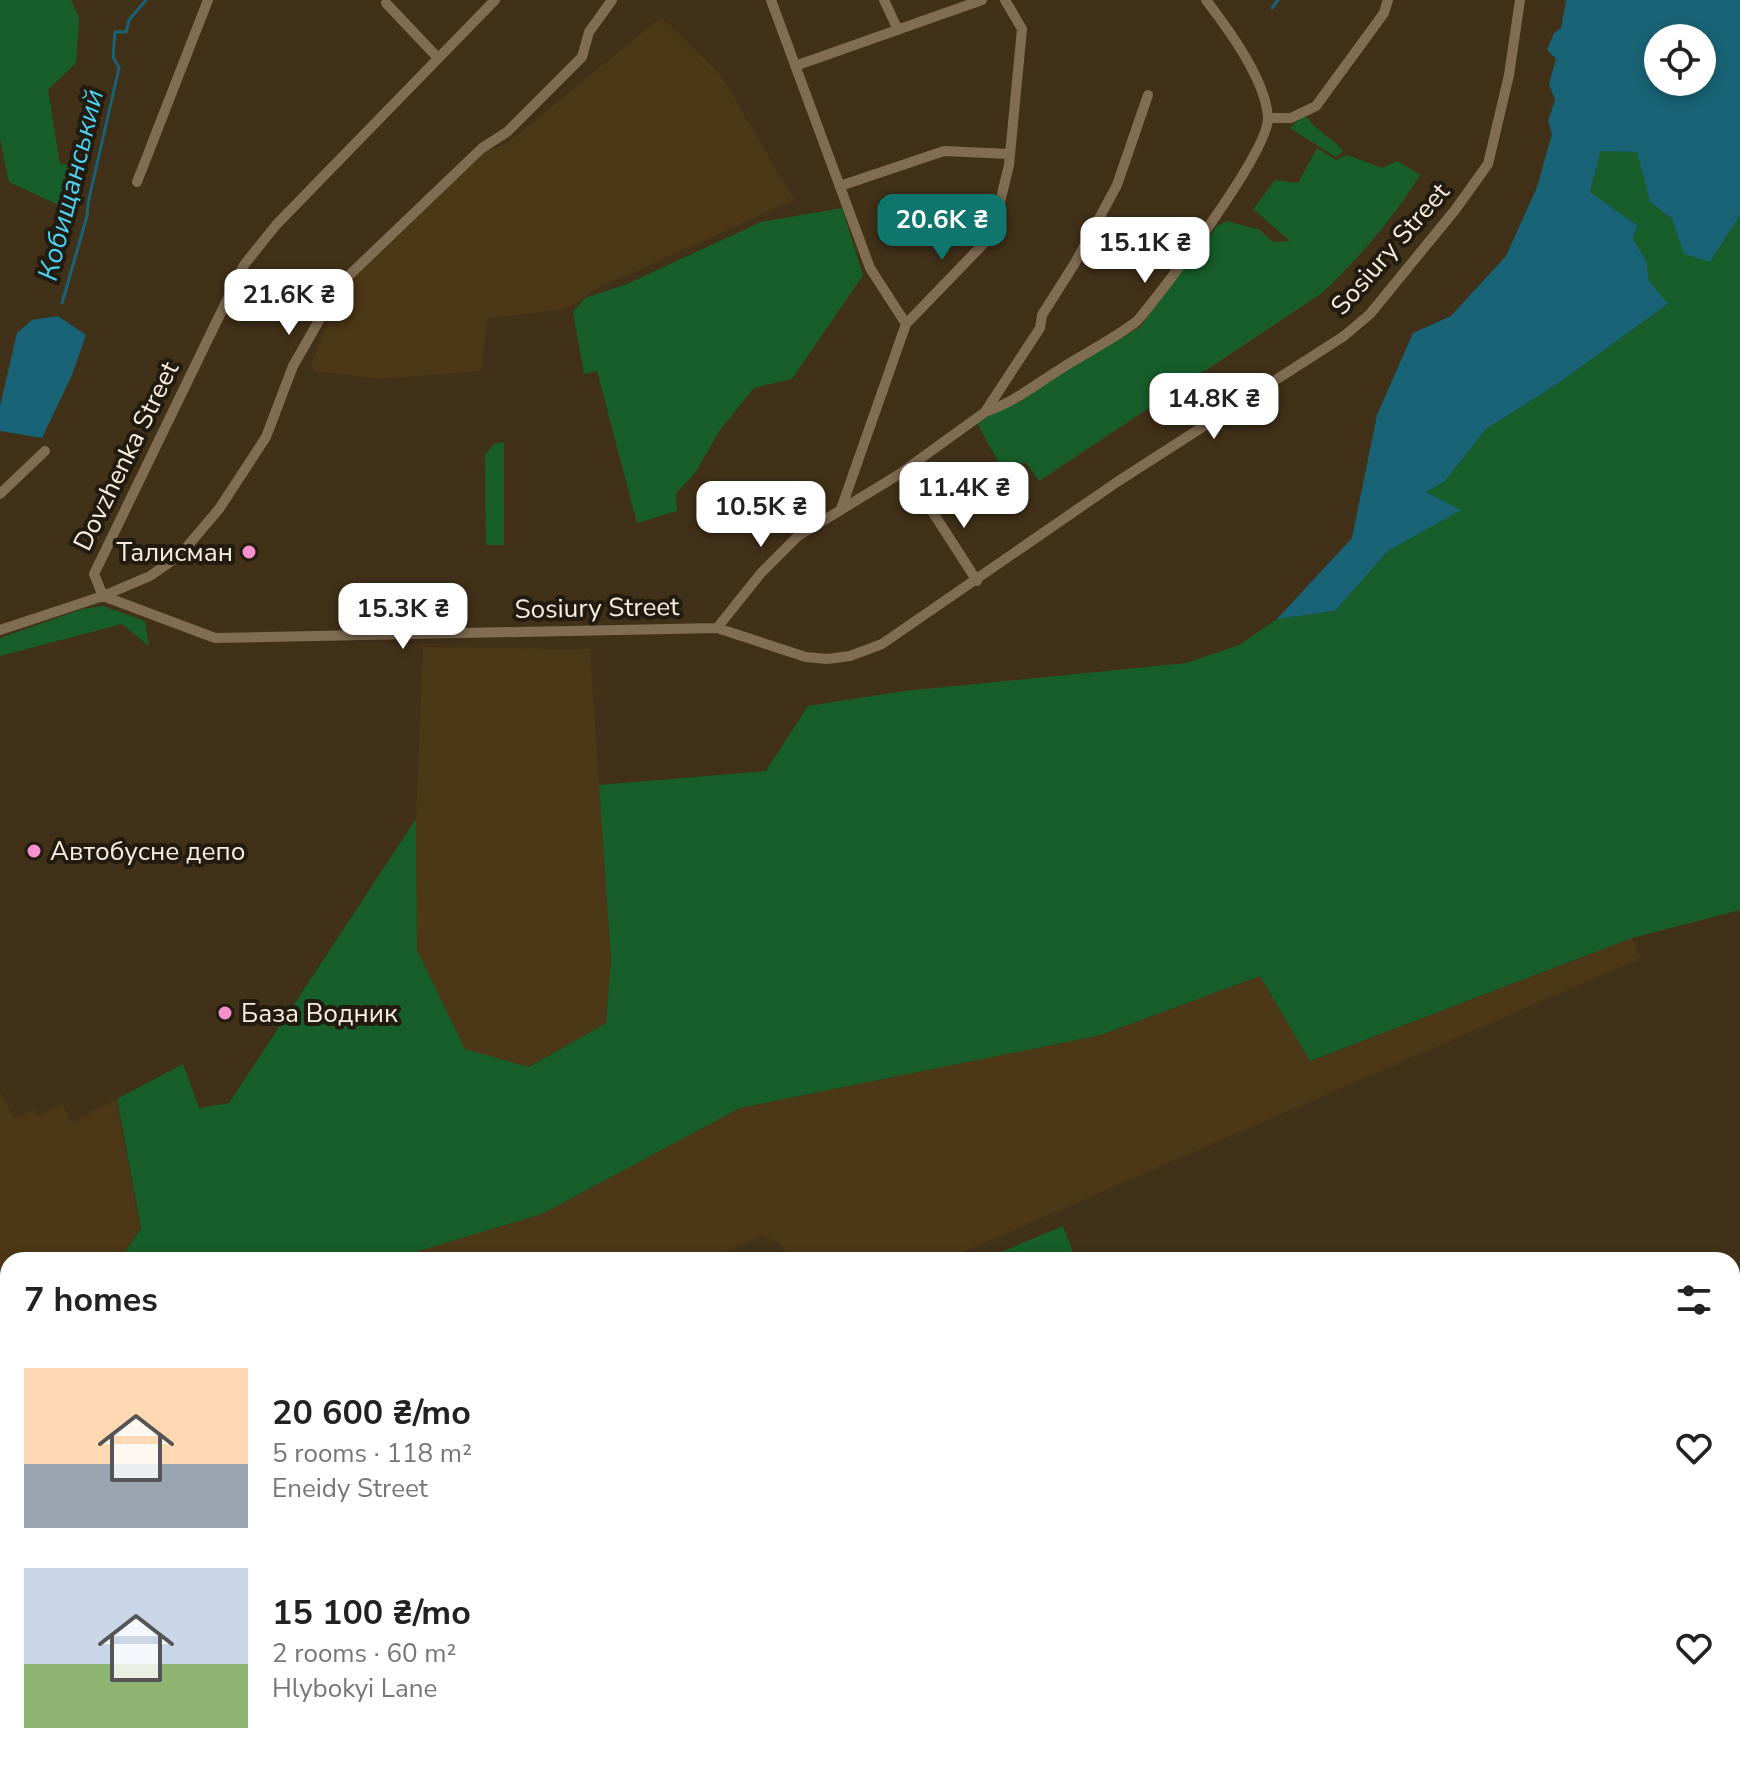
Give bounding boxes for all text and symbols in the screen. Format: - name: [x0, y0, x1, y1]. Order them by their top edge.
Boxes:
- map controls: [1644, 24, 1716, 96]
- button: locate: [1644, 24, 1716, 96]
- water label: Кобищанський: [29, 85, 113, 285]
- street label: Sosiury Street: [1323, 175, 1458, 323]
- pin: 20.6K ₴: [868, 194, 1016, 262]
- text: 20.6K ₴: [895, 202, 989, 237]
- pin: 15.1K ₴: [1071, 217, 1219, 285]
- text: 15.1K ₴: [1098, 225, 1192, 260]
- pin: 21.6K ₴: [215, 269, 363, 337]
- text: 21.6K ₴: [242, 277, 336, 312]
- street label: Dovzhenka Street: [65, 355, 187, 556]
- pin: 14.8K ₴: [1140, 373, 1288, 441]
- text: 14.8K ₴: [1167, 381, 1261, 416]
- pin: 11.4K ₴: [890, 462, 1038, 530]
- text: 11.4K ₴: [917, 470, 1011, 505]
- pin: 10.5K ₴: [687, 481, 835, 549]
- text: 10.5K ₴: [714, 489, 808, 524]
- place label: Талисман: [117, 535, 233, 570]
- marker: Талисман: [240, 543, 258, 561]
- pin: 15.3K ₴: [329, 583, 477, 651]
- street label: Sosiury Street: [514, 589, 681, 627]
- text: 15.3K ₴: [356, 591, 450, 626]
- place label: Автобусне депо: [50, 834, 245, 869]
- marker: Автобусне депо: [25, 842, 43, 860]
- place label: База Водник: [241, 996, 398, 1031]
- marker: База Водник: [216, 1004, 234, 1022]
- text: 7 homes: [24, 1277, 158, 1323]
- icon: filters: [1672, 1278, 1716, 1322]
- text: 20 600 ₴/mo: [272, 1390, 471, 1436]
- icon: home: [88, 1400, 184, 1496]
- icon: heart: [1672, 1426, 1716, 1470]
- text: 5 rooms · 118 m²: [272, 1436, 472, 1471]
- text: Eneidy Street: [272, 1471, 428, 1506]
- text: 15 100 ₴/mo: [272, 1590, 471, 1636]
- icon: home: [88, 1600, 184, 1696]
- icon: heart: [1672, 1626, 1716, 1670]
- text: 2 rooms · 60 m²: [272, 1636, 456, 1671]
- text: Hlybokyi Lane: [272, 1671, 437, 1706]

